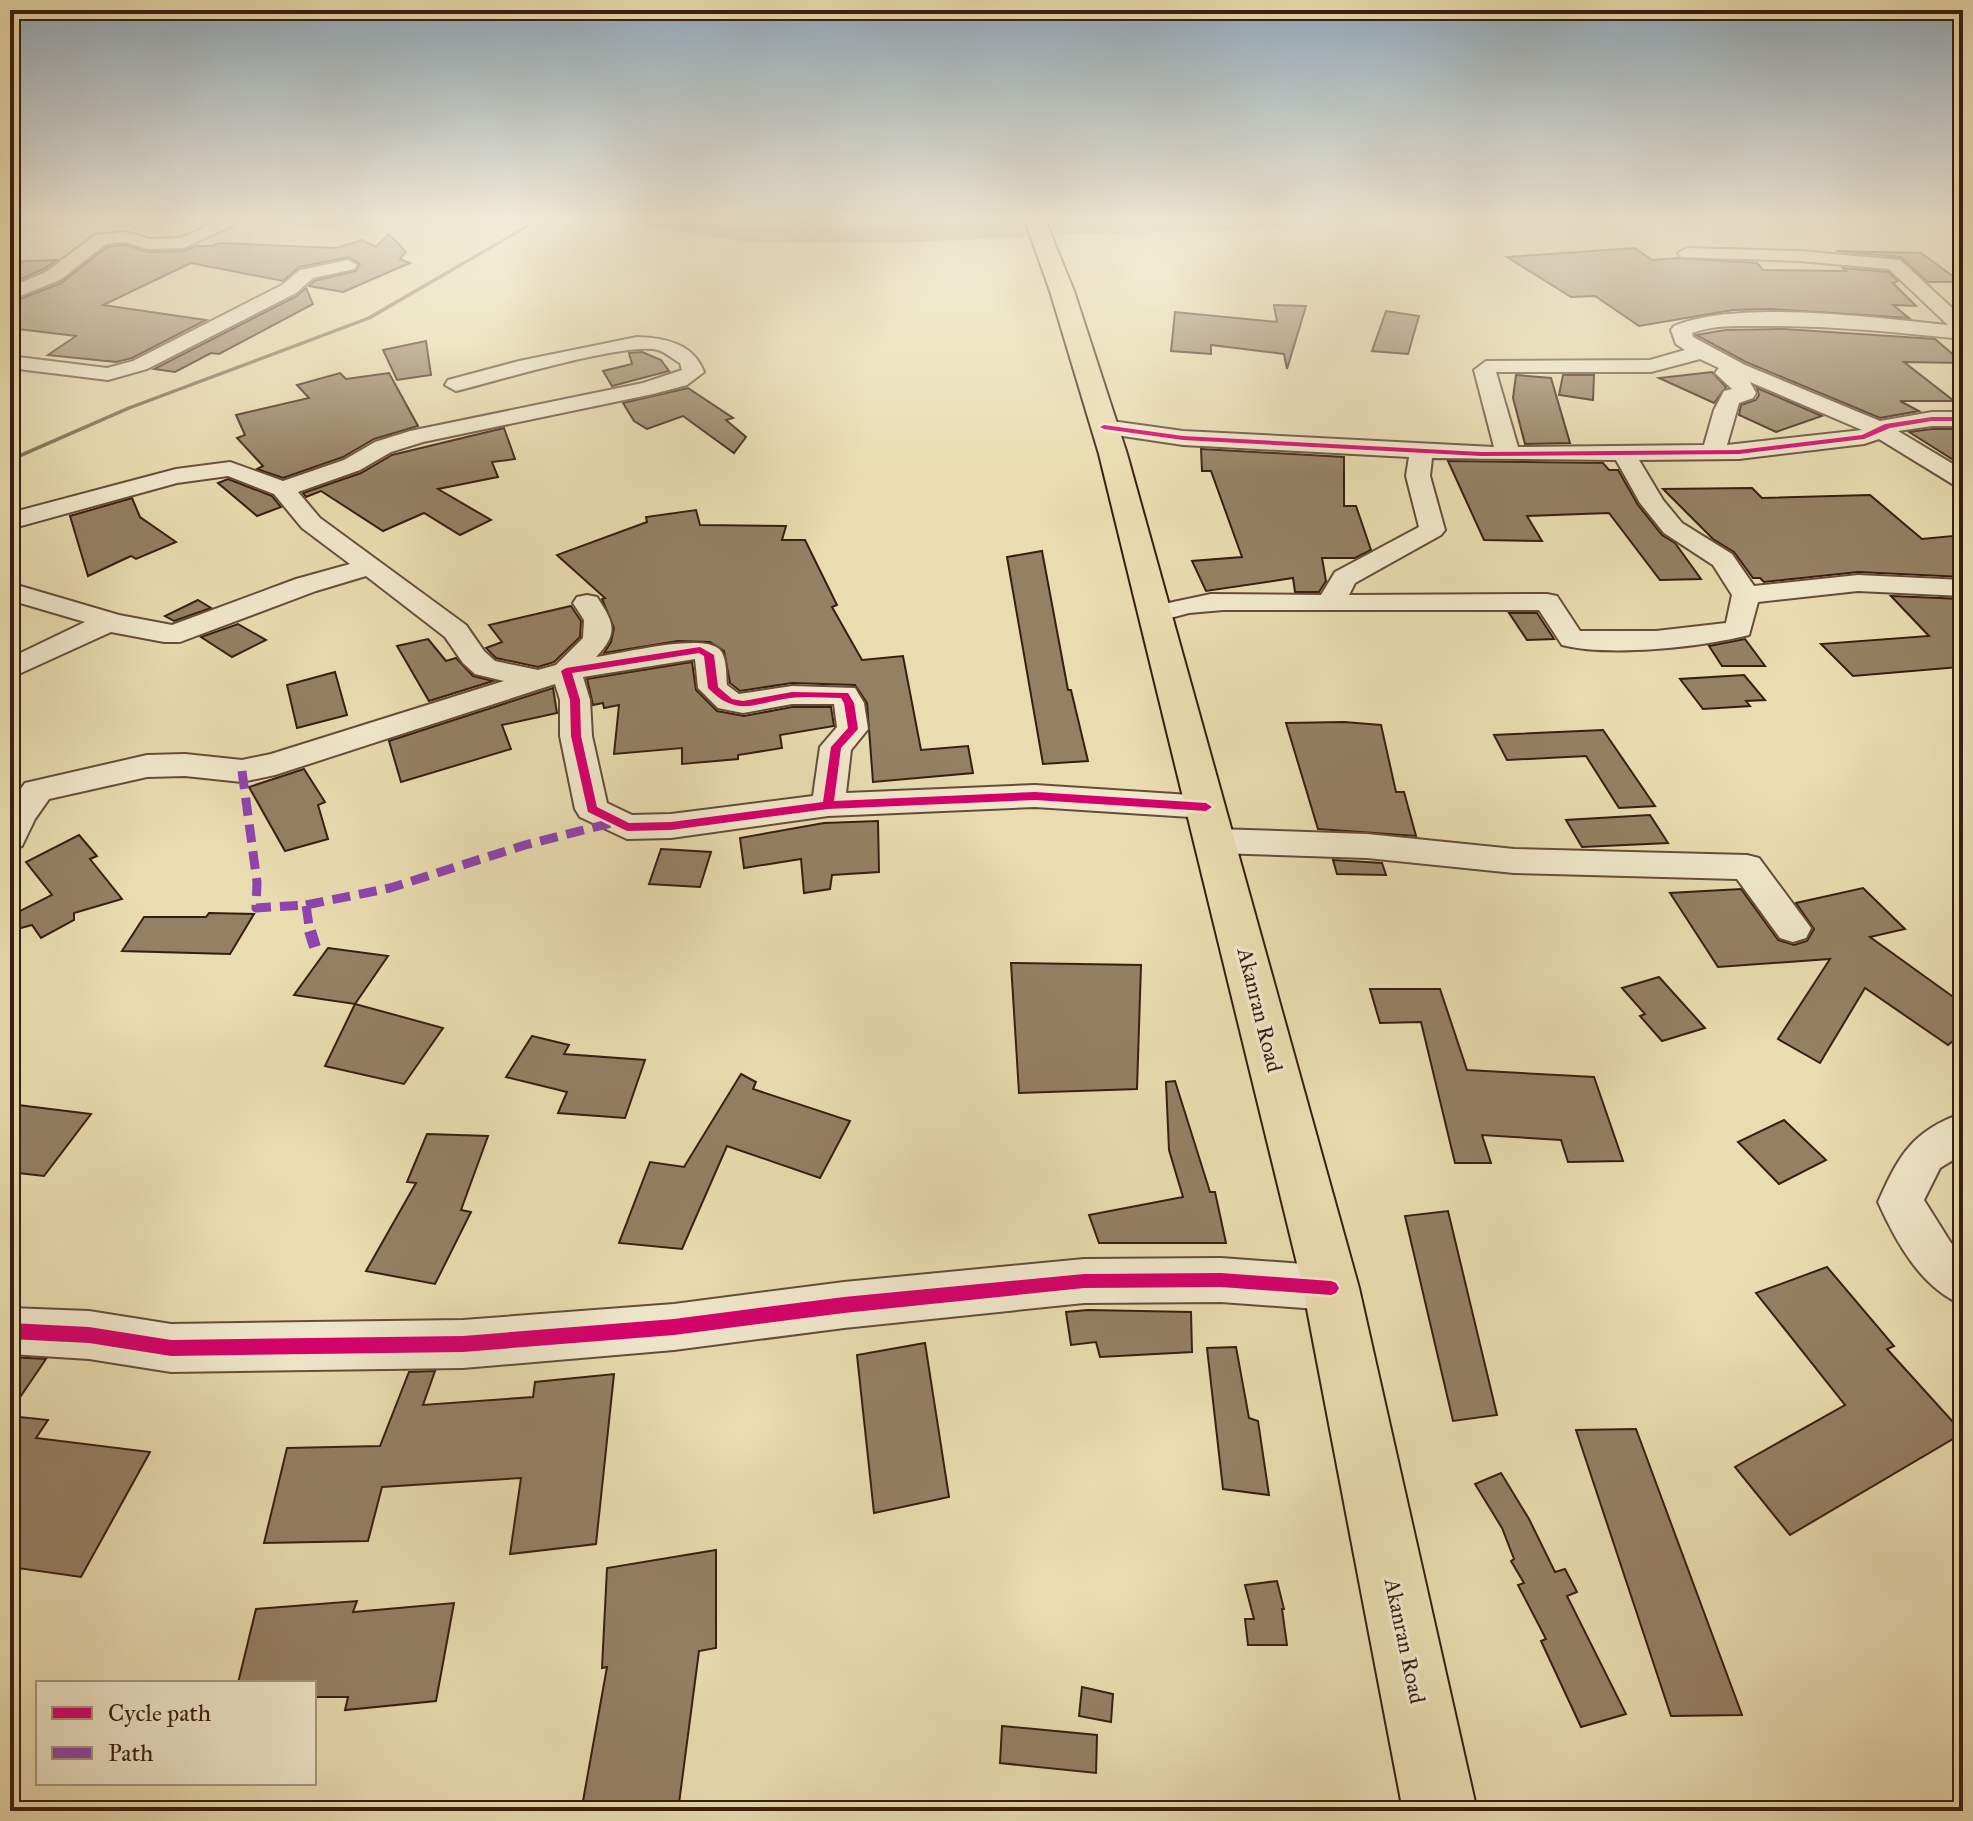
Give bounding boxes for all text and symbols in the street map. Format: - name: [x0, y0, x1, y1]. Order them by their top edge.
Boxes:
- street label: Akanran Road: [1231, 944, 1288, 1075]
- street label: Akanran Road: [1378, 1575, 1431, 1706]
- legend: [36, 1681, 316, 1785]
- text: Cycle path: [108, 1698, 211, 1728]
- text: Path: [108, 1738, 153, 1768]

